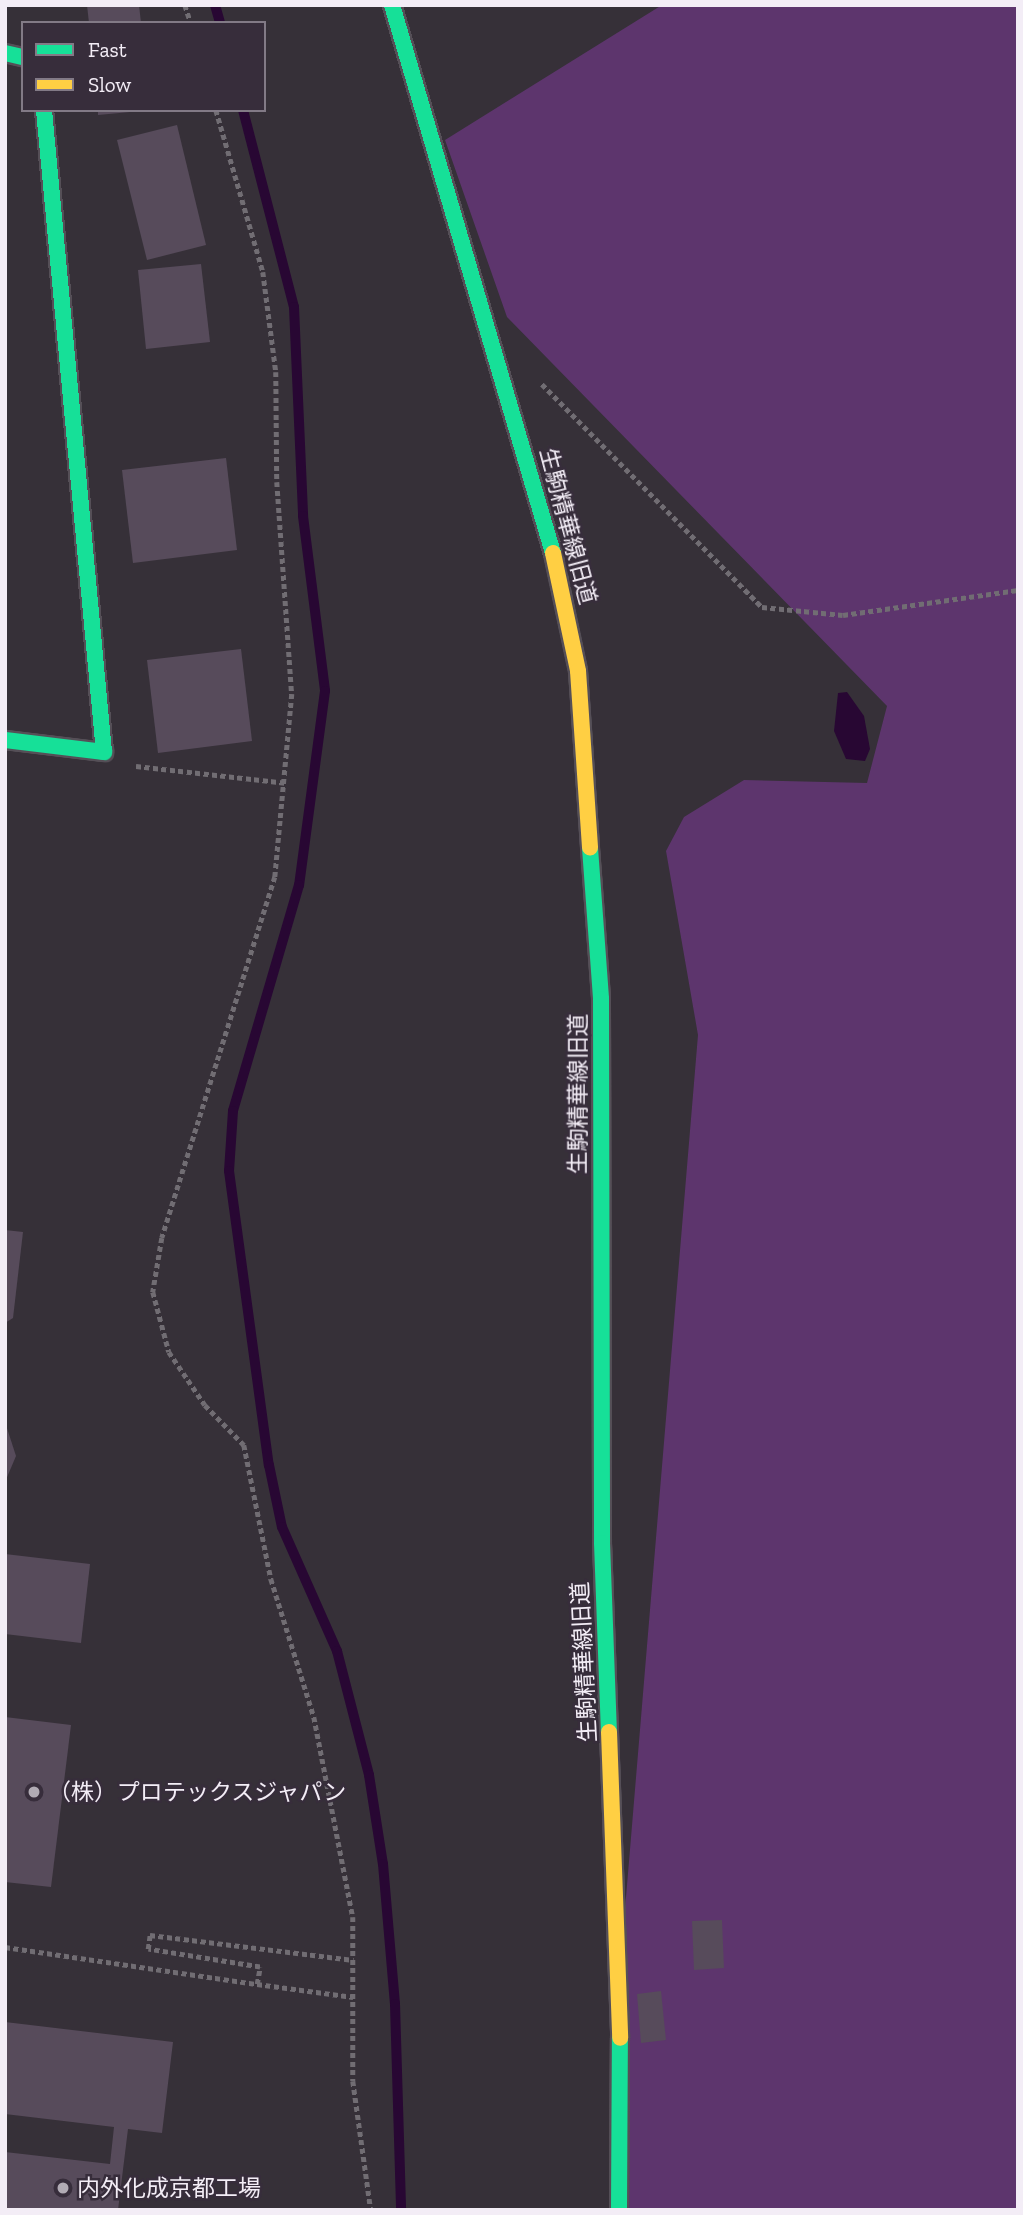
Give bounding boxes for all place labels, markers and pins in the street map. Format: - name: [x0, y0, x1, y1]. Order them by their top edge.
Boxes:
- place label: （株）プロテックスジャパン: [48, 1778, 347, 1806]
- marker: （株）プロテックスジャパン: [26, 1784, 42, 1800]
- place label: 内外化成京都工場: [77, 2174, 261, 2202]
- marker: 内外化成京都工場: [55, 2180, 71, 2196]

